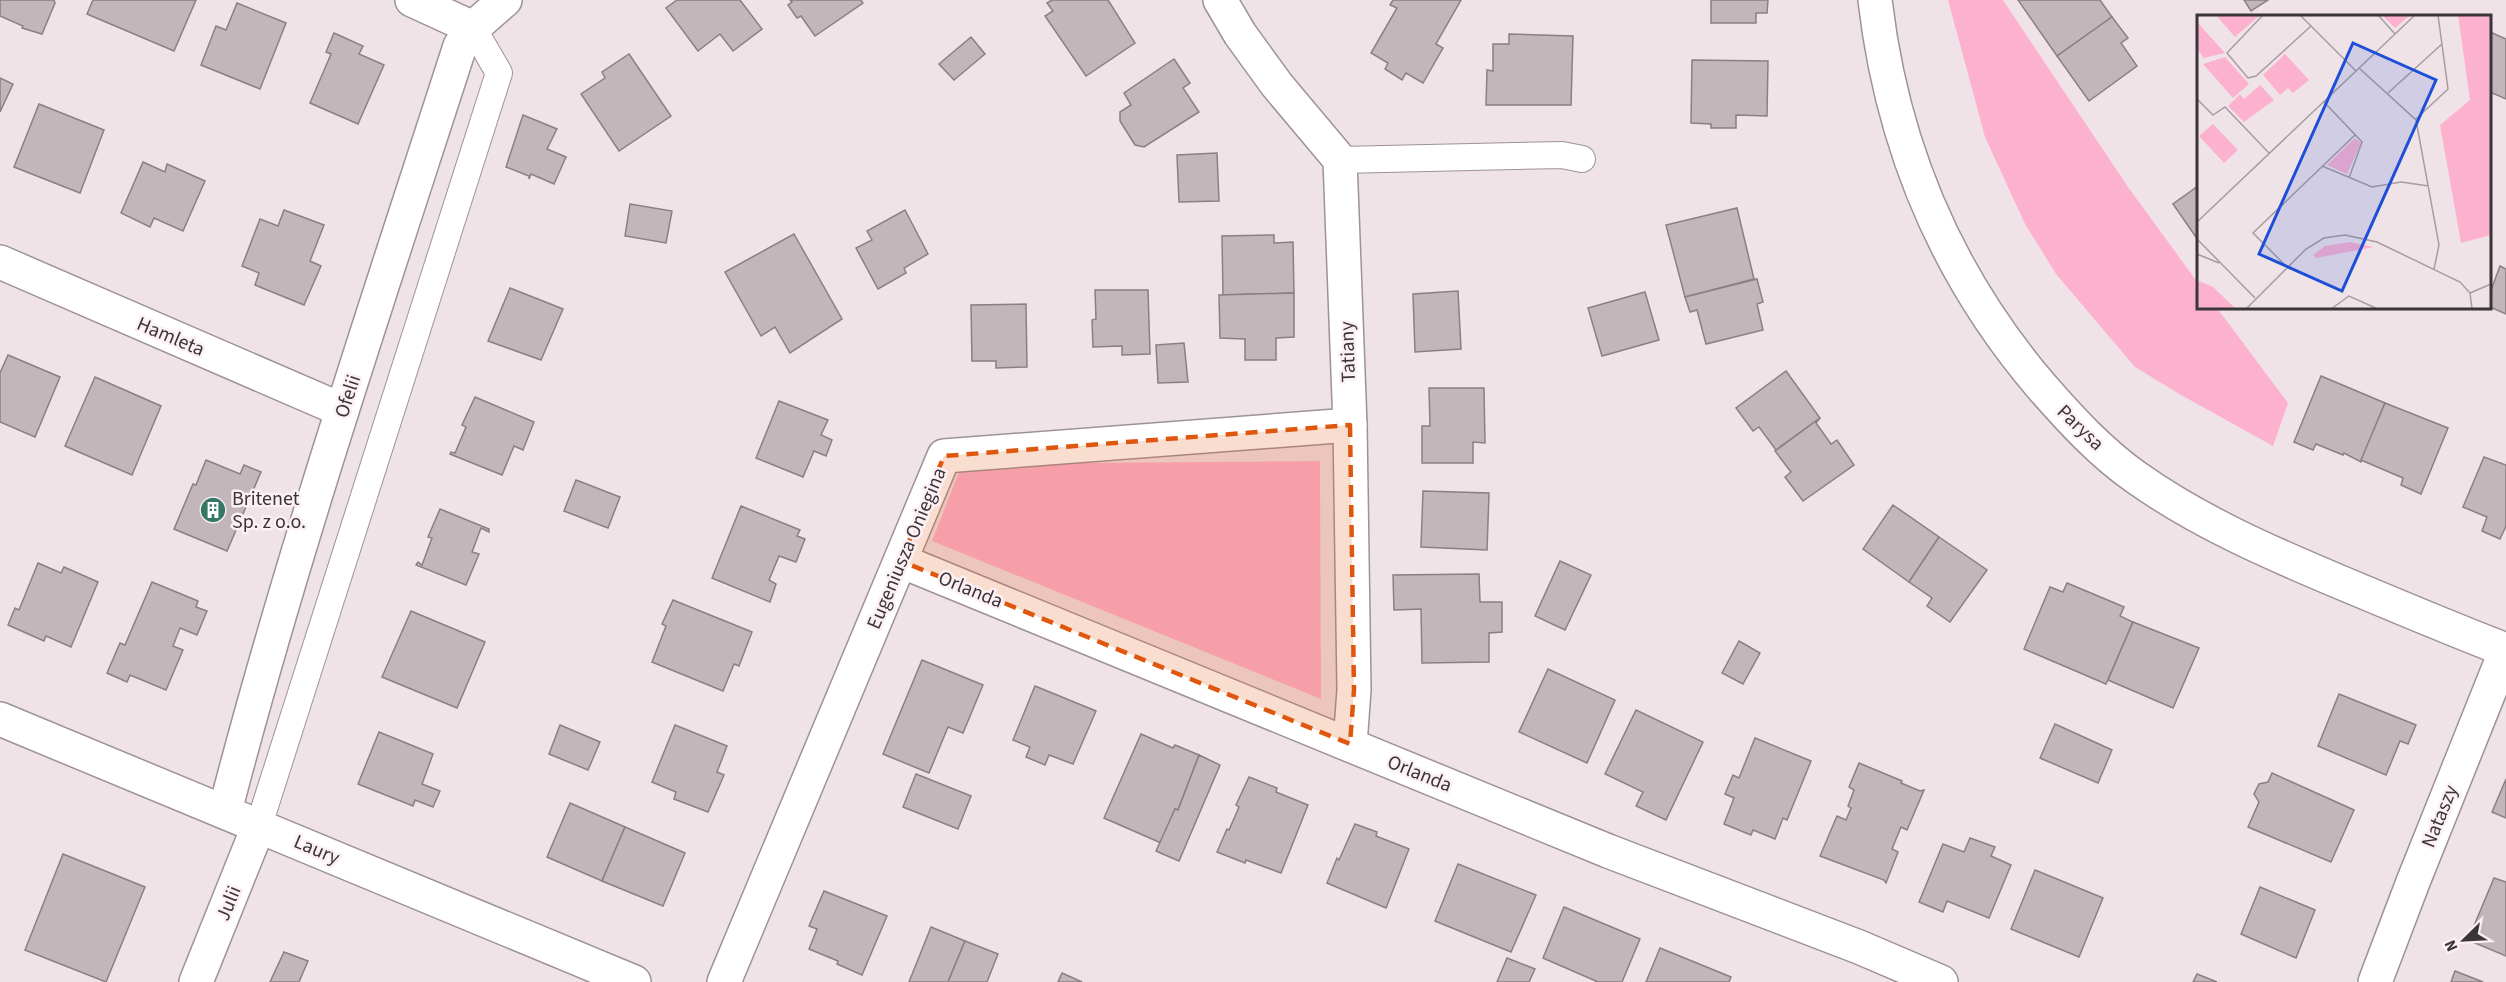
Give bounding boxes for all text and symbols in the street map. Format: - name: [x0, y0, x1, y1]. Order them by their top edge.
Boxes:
- inset map: [2197, 15, 2491, 309]
- street label: Hamleta: [132, 310, 209, 364]
- street label: Tatiany: [1333, 320, 1363, 383]
- street label: Ofelii: [328, 371, 368, 421]
- street label: Parysa: [2051, 398, 2110, 457]
- street label: Eugeniusza Oniegina: [860, 463, 954, 634]
- place label: Britenet Sp. z o.o.: [232, 485, 306, 536]
- building icon: Britenet Sp. z o.o.: [198, 495, 228, 525]
- street label: Orlanda: [934, 564, 1007, 616]
- street label: Orlanda: [1383, 748, 1456, 800]
- street label: Nataszy: [2415, 780, 2465, 852]
- street label: Laury: [289, 828, 345, 872]
- street label: Julii: [209, 882, 249, 925]
- north arrow: [2434, 910, 2494, 970]
- text: N: [2439, 936, 2463, 955]

